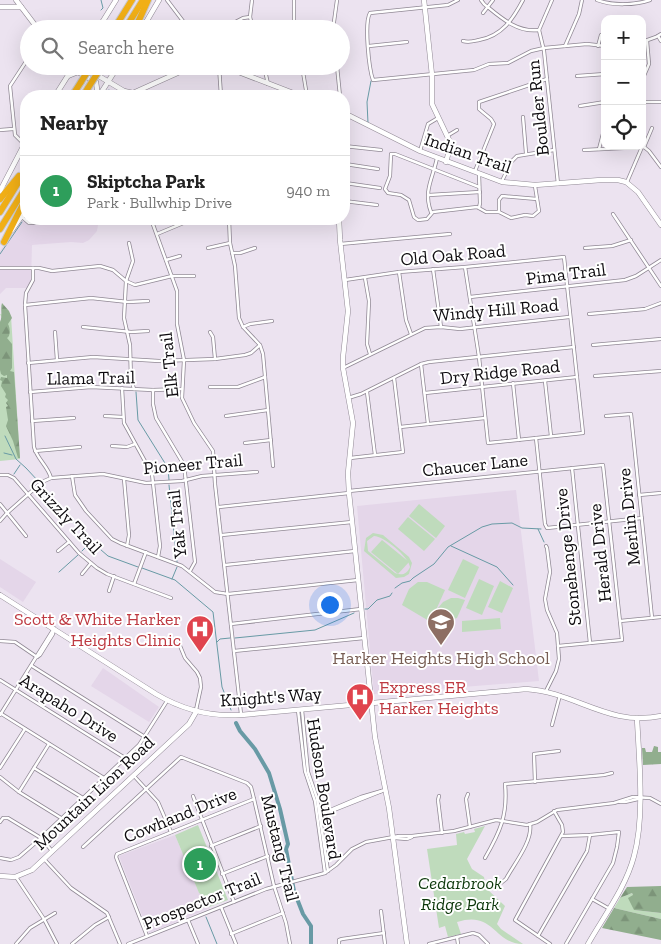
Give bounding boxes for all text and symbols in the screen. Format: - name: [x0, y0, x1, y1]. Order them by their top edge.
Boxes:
- map controls: [601, 15, 646, 150]
- button: +: [601, 15, 646, 60]
- search box: [20, 20, 350, 75]
- icon: search: [38, 34, 66, 62]
- text: Search here: [78, 36, 174, 59]
- street label: Boulder Run: [522, 58, 554, 157]
- button: −: [601, 60, 646, 105]
- button: locate: [601, 105, 646, 150]
- text: Nearby: [40, 110, 108, 135]
- street label: Indian Trail: [422, 128, 515, 178]
- text: Skiptcha Park: [87, 170, 205, 193]
- text: 1: [53, 181, 59, 200]
- text: 940 m: [286, 181, 330, 200]
- text: Park · Bullwhip Drive: [87, 193, 232, 212]
- street label: Old Oak Road: [399, 239, 507, 271]
- street label: Pima Trail: [525, 258, 607, 290]
- street label: Windy Hill Road: [433, 294, 560, 326]
- street label: Elk Trail: [155, 331, 183, 399]
- street label: Dry Ridge Road: [439, 355, 561, 389]
- street label: Llama Trail: [47, 366, 136, 390]
- street label: Pioneer Trail: [142, 449, 244, 479]
- street label: Chaucer Lane: [421, 449, 529, 481]
- street label: Merlin Drive: [613, 467, 645, 567]
- street label: Grizzly Trail: [25, 473, 107, 559]
- street label: Stonehenge Drive: [550, 487, 586, 627]
- street label: Yak Trail: [162, 489, 192, 560]
- street label: Herald Drive: [584, 503, 616, 603]
- your location: [317, 592, 343, 618]
- school or university icon: Harker Heights High School: [426, 607, 456, 646]
- place label: Scott & White Harker Heights Clinic: [14, 608, 181, 651]
- hospital icon: Scott & White Harker Heights Clinic: [185, 614, 215, 653]
- place label: Harker Heights High School: [332, 647, 550, 669]
- street label: Arapaho Drive: [16, 669, 122, 747]
- place label: Express ER Harker Heights: [379, 676, 499, 719]
- street label: Knight's Way: [219, 682, 323, 712]
- hospital icon: Express ER Harker Heights: [345, 682, 375, 721]
- street label: Hudson Boulevard: [302, 717, 346, 862]
- street label: Mountain Lion Road: [29, 731, 159, 855]
- street label: Cowhand Drive: [120, 782, 240, 848]
- street label: Mustang Trail: [256, 792, 304, 904]
- pin: 1: [184, 845, 216, 883]
- street label: Prospector Trail: [140, 867, 265, 935]
- park label: Cedarbrook Ridge Park: [418, 872, 502, 915]

